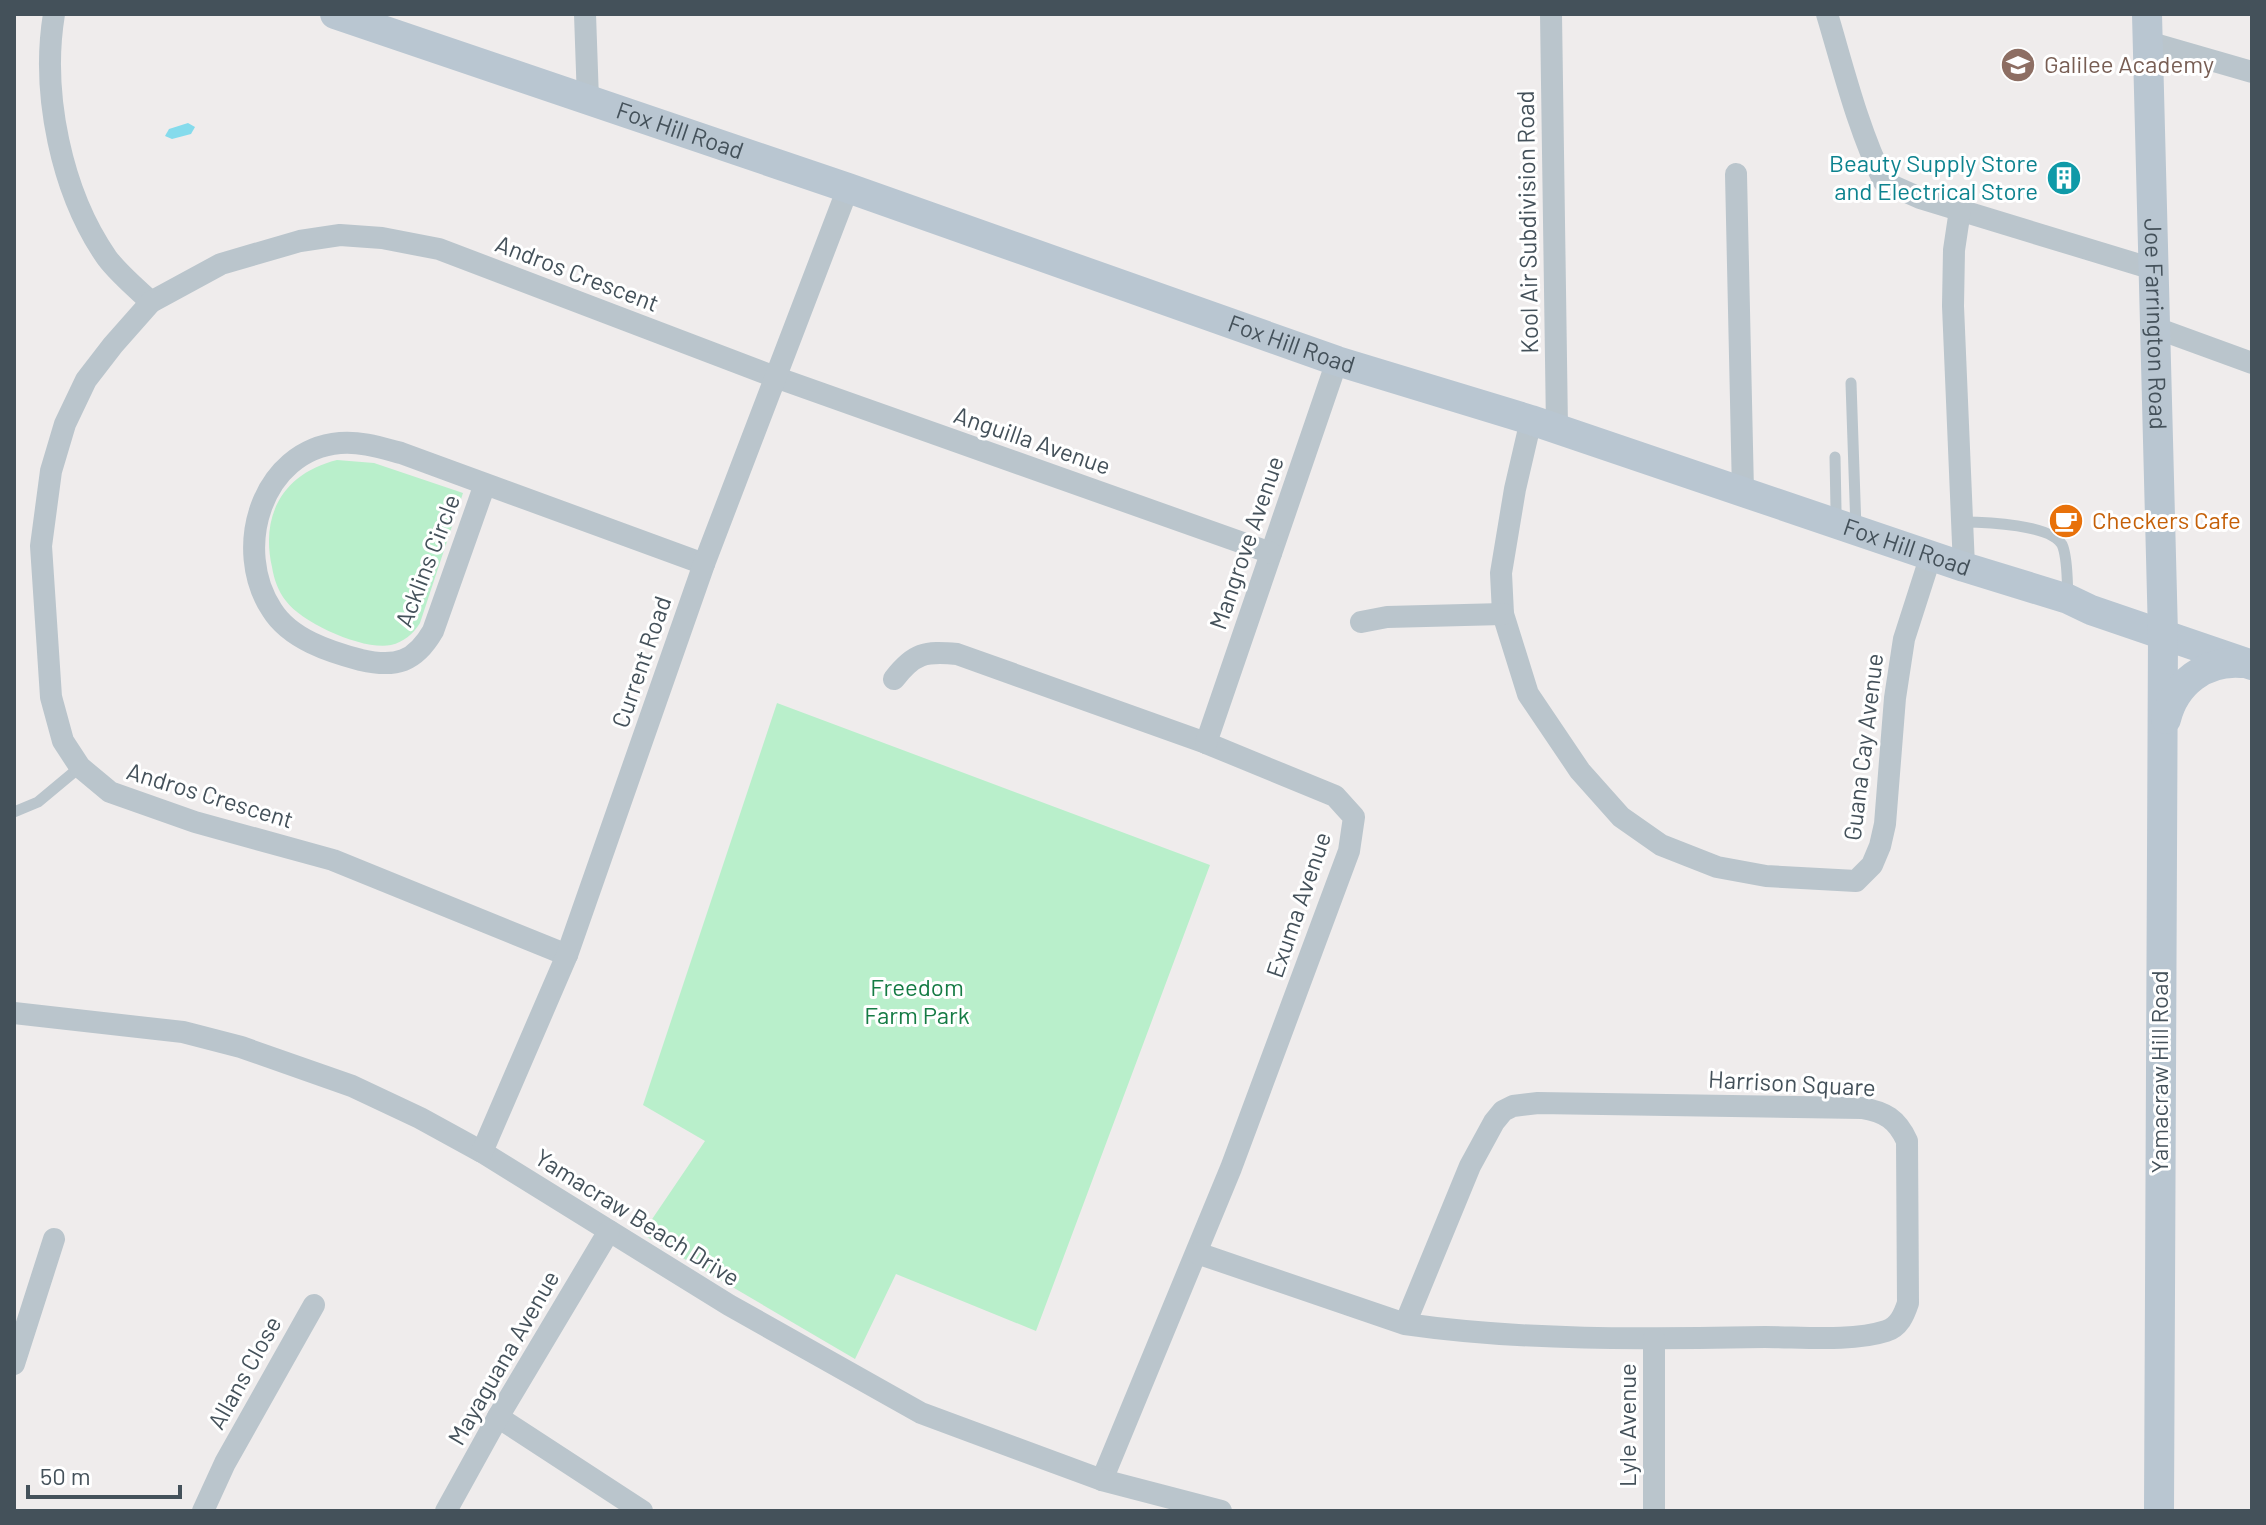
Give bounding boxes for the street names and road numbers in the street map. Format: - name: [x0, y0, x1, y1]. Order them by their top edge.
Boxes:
- street label: Kool Air Subdivision Road: [1510, 90, 1543, 354]
- street label: Fox Hill Road: [613, 94, 748, 165]
- street label: Joe Farrington Road: [2139, 218, 2174, 430]
- street label: Andros Crescent: [492, 228, 663, 317]
- street label: Fox Hill Road: [1225, 308, 1359, 379]
- street label: Anguilla Avenue: [950, 399, 1115, 480]
- street label: Mangrove Avenue: [1202, 452, 1289, 633]
- street label: Acklins Circle: [388, 490, 465, 631]
- street label: Fox Hill Road: [1840, 511, 1975, 581]
- street label: Current Road: [605, 592, 677, 731]
- street label: Guana Cay Avenue: [1837, 652, 1888, 842]
- street label: Andros Crescent: [124, 755, 297, 834]
- street label: Exuma Avenue: [1259, 828, 1336, 981]
- street label: Yamacraw Hill Road: [2144, 970, 2173, 1174]
- street label: Harrison Square: [1708, 1064, 1877, 1101]
- street label: Yamacraw Beach Drive: [530, 1142, 746, 1292]
- street label: Mayaguana Avenue: [441, 1265, 564, 1450]
- street label: Allans Close: [201, 1311, 287, 1434]
- street label: Lyle Avenue: [1612, 1363, 1641, 1487]

